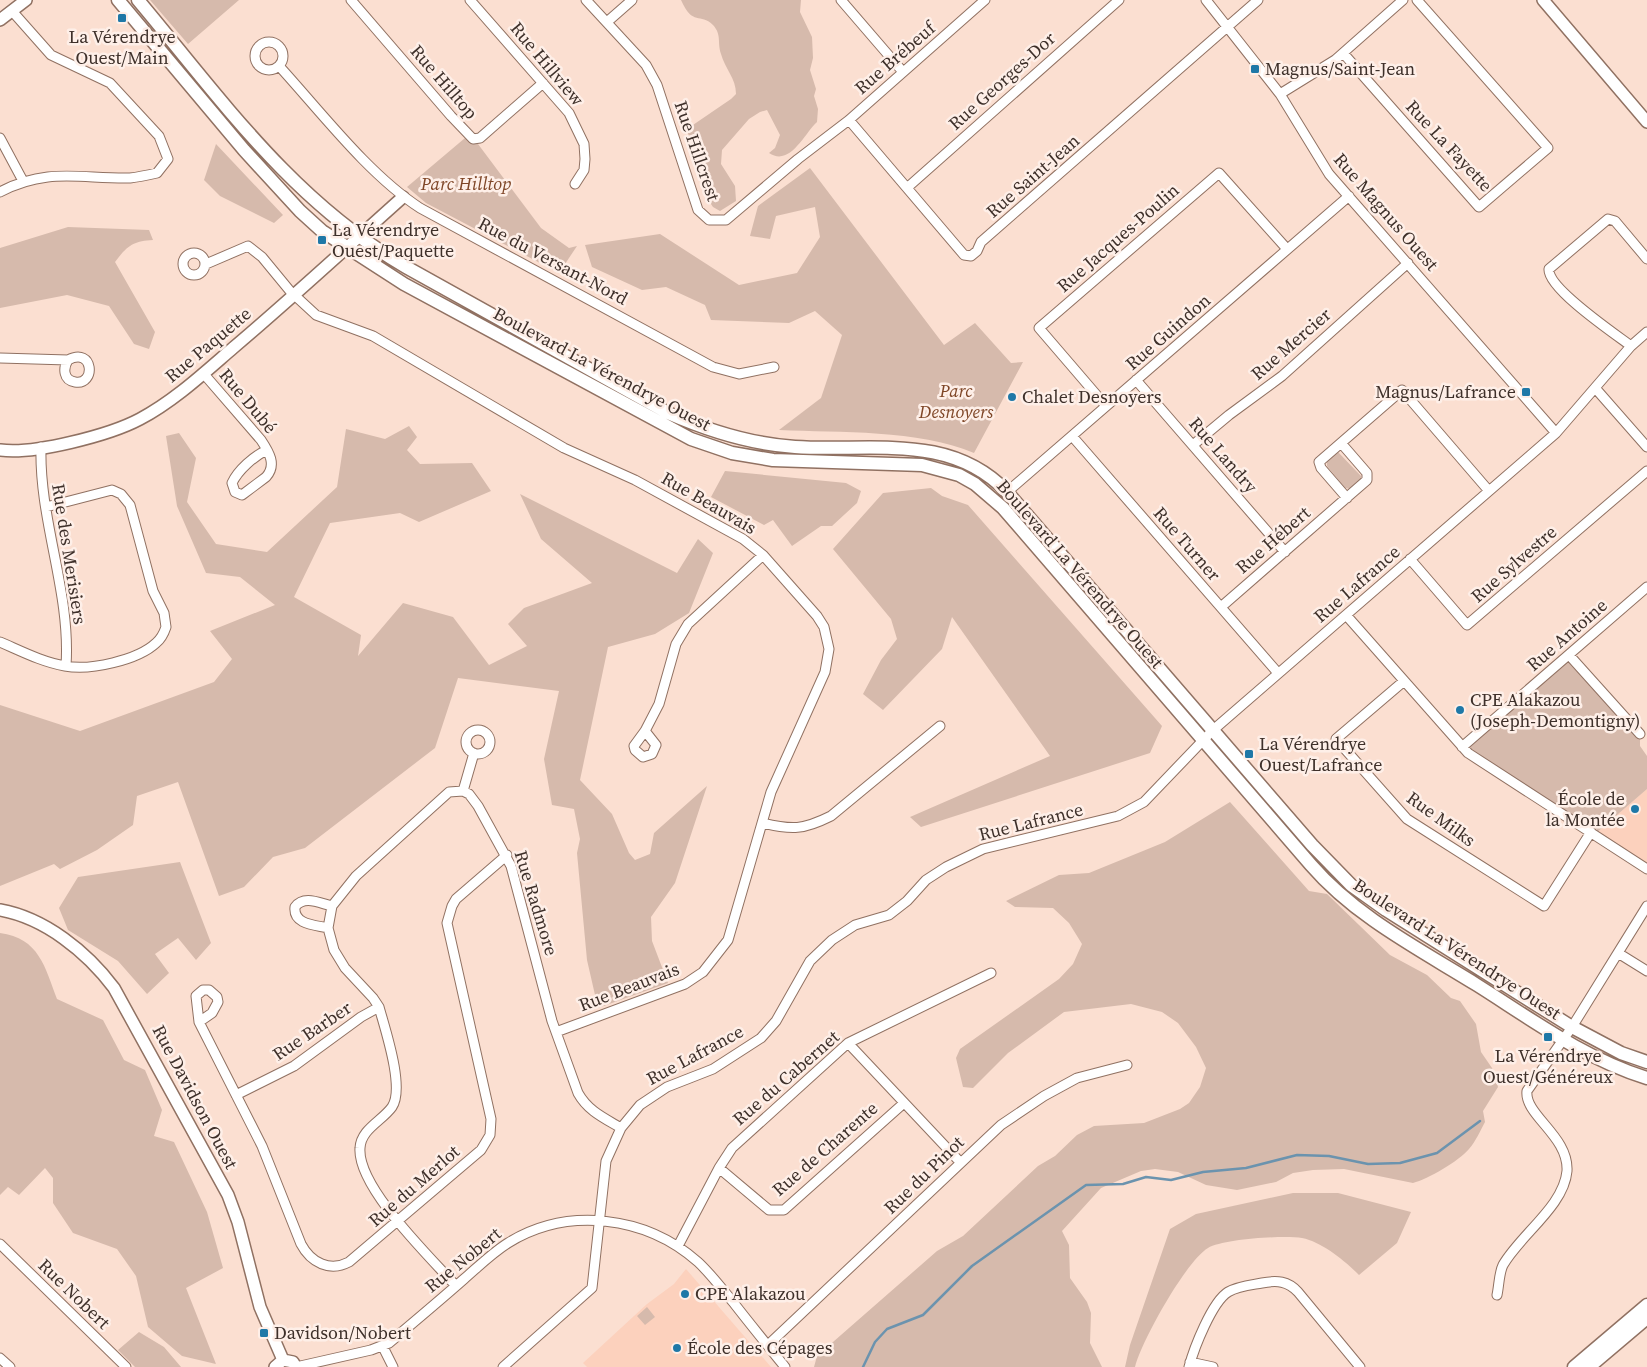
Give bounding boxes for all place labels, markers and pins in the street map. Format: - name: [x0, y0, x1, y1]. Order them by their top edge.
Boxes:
- marker: La Vérendrye Ouest/Main: [116, 12, 128, 24]
- place label: La Vérendrye Ouest/Main: [68, 24, 176, 70]
- place label: Magnus/Saint-Jean: [1265, 56, 1415, 81]
- marker: Magnus/Saint-Jean: [1249, 63, 1261, 75]
- place label: La Vérendrye Ouest/Paquette: [332, 217, 454, 263]
- marker: La Vérendrye Ouest/Paquette: [316, 234, 328, 246]
- place label: Magnus/Lafrance: [1375, 379, 1516, 404]
- place label: Chalet Desnoyers: [1022, 384, 1162, 409]
- marker: Magnus/Lafrance: [1520, 386, 1532, 398]
- marker: Chalet Desnoyers: [1006, 391, 1018, 403]
- place label: CPE Alakazou (Joseph-Demontigny): [1470, 687, 1640, 733]
- marker: CPE Alakazou (Joseph-Demontigny): [1454, 704, 1466, 716]
- place label: La Vérendrye Ouest/Lafrance: [1259, 731, 1382, 777]
- marker: La Vérendrye Ouest/Lafrance: [1243, 748, 1255, 760]
- place label: École de la Montée: [1546, 786, 1625, 832]
- marker: École de la Montée: [1629, 803, 1641, 815]
- marker: La Vérendrye Ouest/Généreux: [1542, 1031, 1554, 1043]
- place label: La Vérendrye Ouest/Généreux: [1483, 1043, 1613, 1089]
- place label: CPE Alakazou: [695, 1281, 806, 1306]
- marker: CPE Alakazou: [679, 1288, 691, 1300]
- place label: Davidson/Nobert: [274, 1320, 411, 1345]
- marker: Davidson/Nobert: [258, 1327, 270, 1339]
- place label: École des Cépages: [687, 1335, 833, 1360]
- marker: École des Cépages: [671, 1342, 683, 1354]

